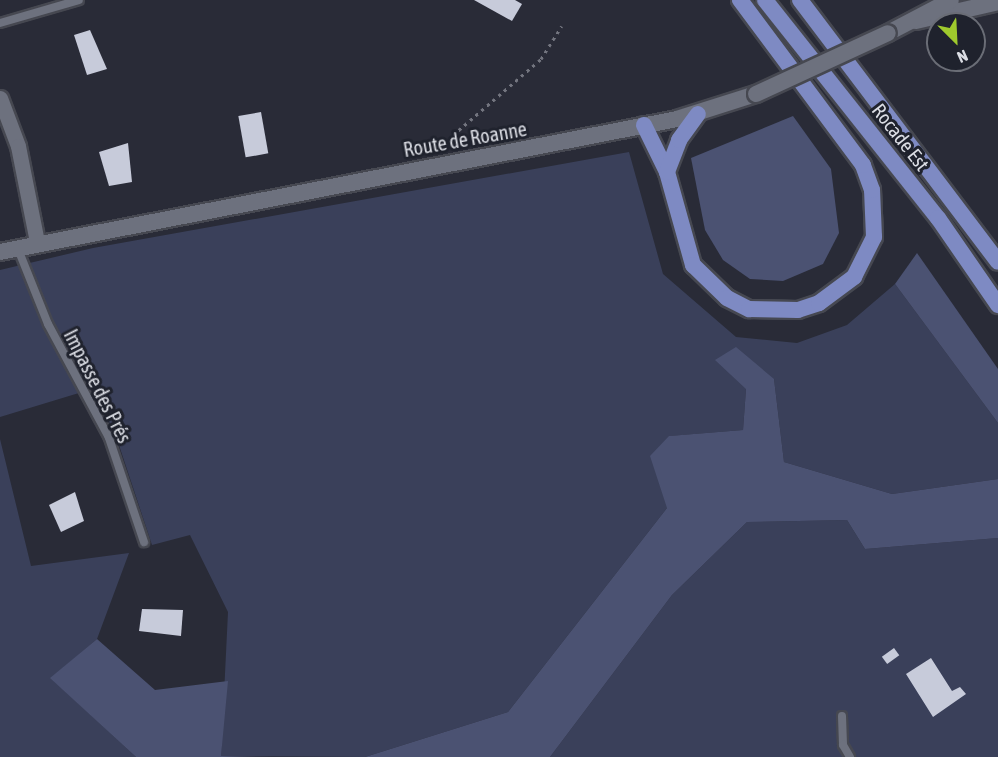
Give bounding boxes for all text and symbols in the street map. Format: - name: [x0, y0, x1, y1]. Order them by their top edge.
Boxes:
- north arrow: [926, 12, 986, 72]
- text: N: [955, 46, 970, 67]
- street label: Rocade Est: [867, 99, 935, 175]
- street label: Route de Roanne: [401, 116, 529, 162]
- street label: Impasse des Prés: [59, 325, 137, 447]

